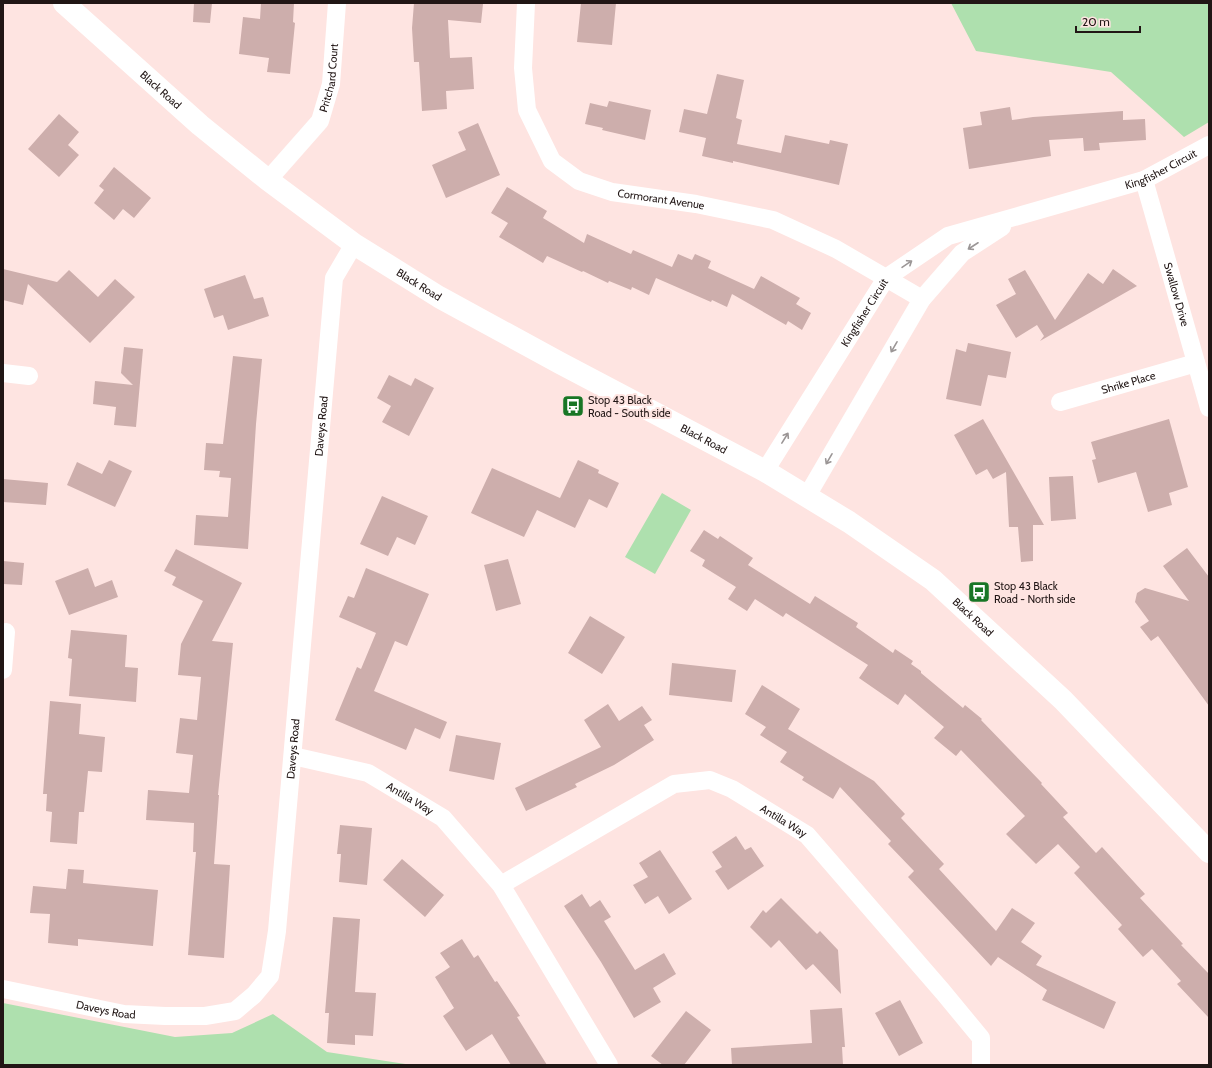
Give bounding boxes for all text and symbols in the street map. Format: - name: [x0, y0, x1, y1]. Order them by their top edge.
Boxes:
- scale bar: [1076, 8, 1140, 34]
- text: 20 m: [1082, 14, 1110, 29]
- street label: Pritchard Court: [316, 43, 341, 114]
- street label: Black Road: [137, 68, 184, 112]
- street label: Kingfisher Circuit: [1123, 146, 1199, 192]
- street label: Cormorant Avenue: [617, 186, 706, 213]
- one-way arrow: [967, 242, 979, 250]
- one-way arrow: [901, 260, 912, 268]
- street label: Swallow Drive: [1161, 261, 1192, 328]
- street label: Black Road: [394, 265, 444, 304]
- street label: Kingfisher Circuit: [838, 275, 891, 349]
- one-way arrow: [890, 341, 898, 352]
- street label: Shrike Place: [1100, 368, 1157, 397]
- bus stop icon: Stop 43 Black Road - South side: [560, 393, 586, 419]
- place label: Stop 43 Black Road - South side: [588, 393, 671, 420]
- street label: Daveys Road: [311, 395, 331, 457]
- street label: Black Road: [678, 421, 730, 457]
- one-way arrow: [781, 433, 789, 444]
- one-way arrow: [824, 453, 832, 465]
- bus stop icon: Stop 43 Black Road - North side: [966, 579, 992, 605]
- place label: Stop 43 Black Road - North side: [994, 579, 1076, 606]
- street label: Black Road: [950, 595, 996, 639]
- street label: Daveys Road: [283, 718, 302, 780]
- street label: Antilla Way: [384, 779, 437, 818]
- street label: Antilla Way: [758, 801, 810, 841]
- street label: Daveys Road: [75, 997, 136, 1022]

